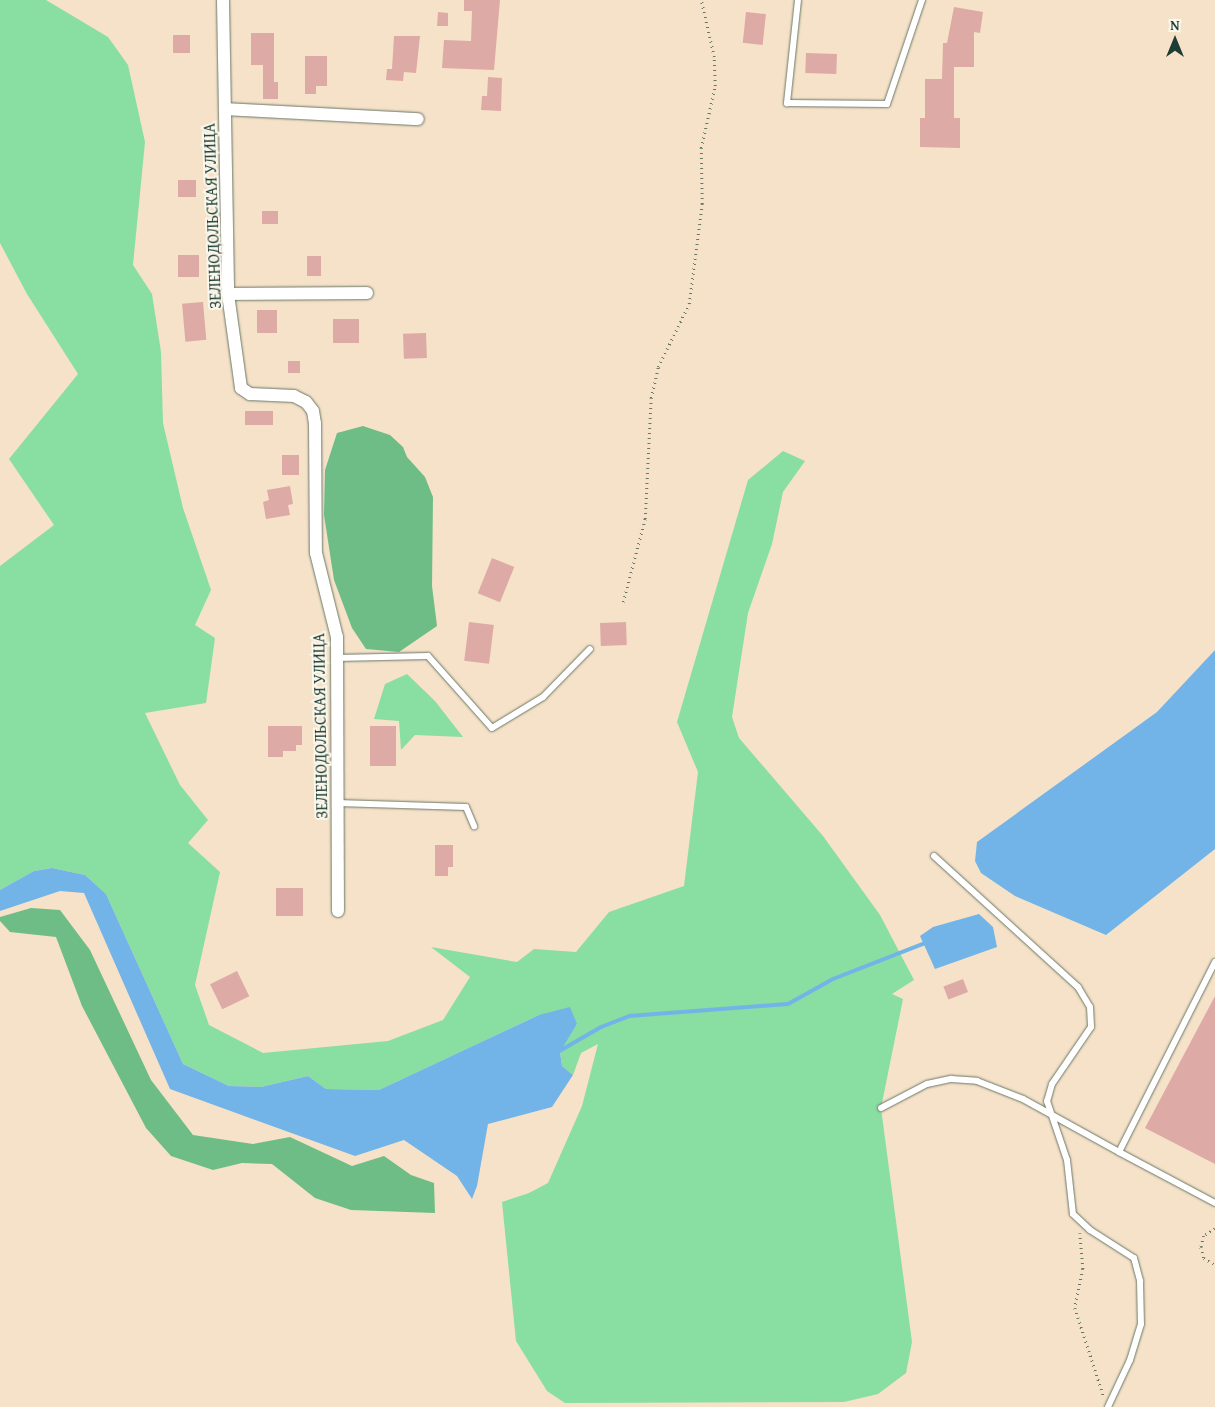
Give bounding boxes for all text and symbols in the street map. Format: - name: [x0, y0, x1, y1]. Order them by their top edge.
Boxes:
- north arrow: [1150, 15, 1200, 65]
- text: N: [1170, 15, 1180, 35]
- street label: ЗЕЛЕНОДОЛЬСКАЯ УЛИЦА: [199, 123, 225, 309]
- street label: ЗЕЛЕНОДОЛЬСКАЯ УЛИЦА: [309, 633, 331, 819]

